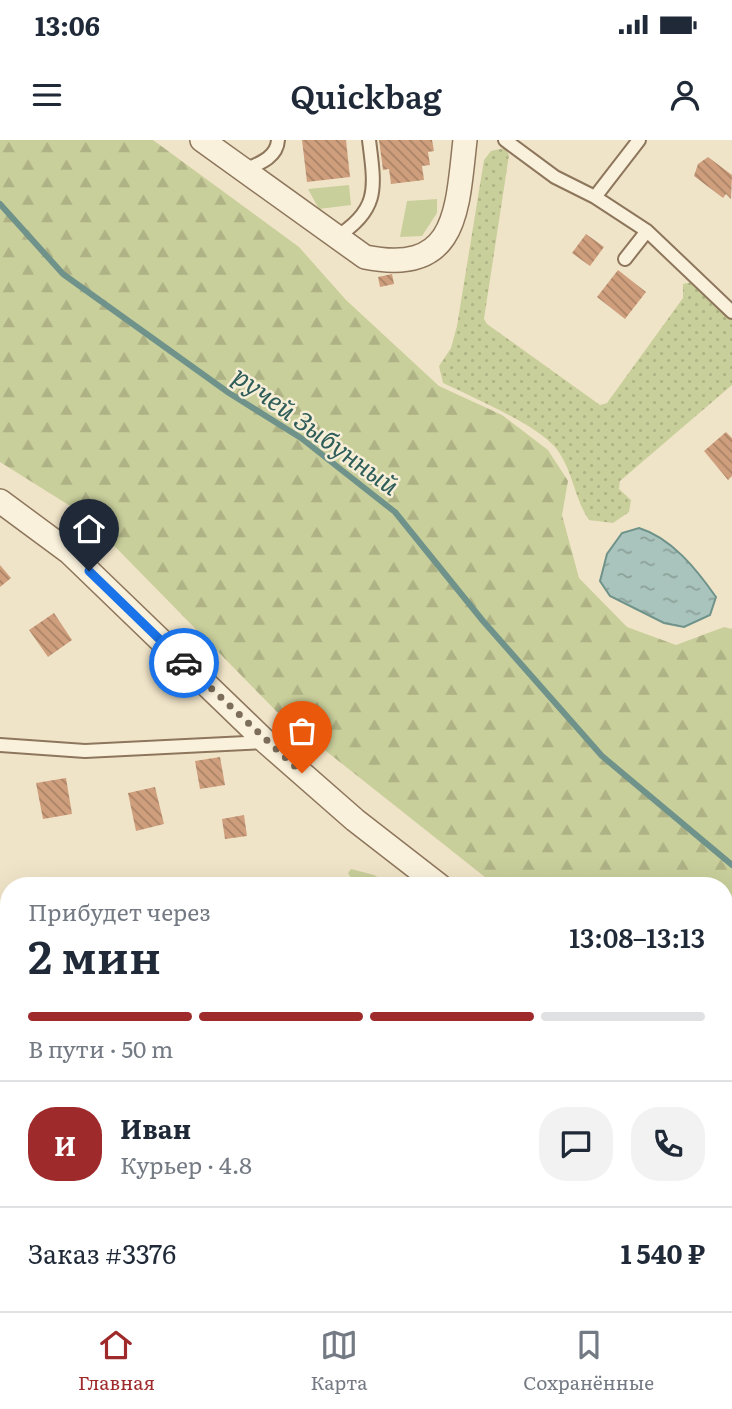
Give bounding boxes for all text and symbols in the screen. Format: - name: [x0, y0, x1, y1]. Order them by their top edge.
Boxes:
- text: 13:06: [35, 5, 100, 44]
- text: Quickbag: [290, 71, 442, 119]
- icon: menu: [28, 76, 66, 114]
- icon: person: [666, 76, 704, 114]
- water label: ручей Зыбунный: [226, 355, 409, 503]
- pin: [59, 499, 119, 571]
- icon: home: [70, 510, 108, 548]
- courier: [149, 628, 219, 698]
- icon: car: [165, 644, 203, 682]
- pin: [272, 701, 332, 773]
- icon: bag: [283, 712, 321, 750]
- text: Прибудет через: [28, 894, 211, 928]
- text: 13:08–13:13: [569, 917, 705, 956]
- text: 2 мин: [28, 920, 161, 988]
- text: В пути · 50 m: [28, 1031, 173, 1065]
- button: chat: [539, 1107, 613, 1181]
- button: phone: [631, 1107, 705, 1181]
- text: Иван: [120, 1108, 191, 1147]
- text: И: [54, 1125, 76, 1164]
- text: Курьер · 4.8: [120, 1147, 252, 1181]
- text: Заказ #3376: [28, 1233, 176, 1272]
- text: 1 540 ₽: [621, 1233, 705, 1272]
- tab: Главная: [78, 1326, 155, 1396]
- tab: Карта: [311, 1326, 368, 1396]
- tab: Сохранённые: [523, 1326, 654, 1396]

